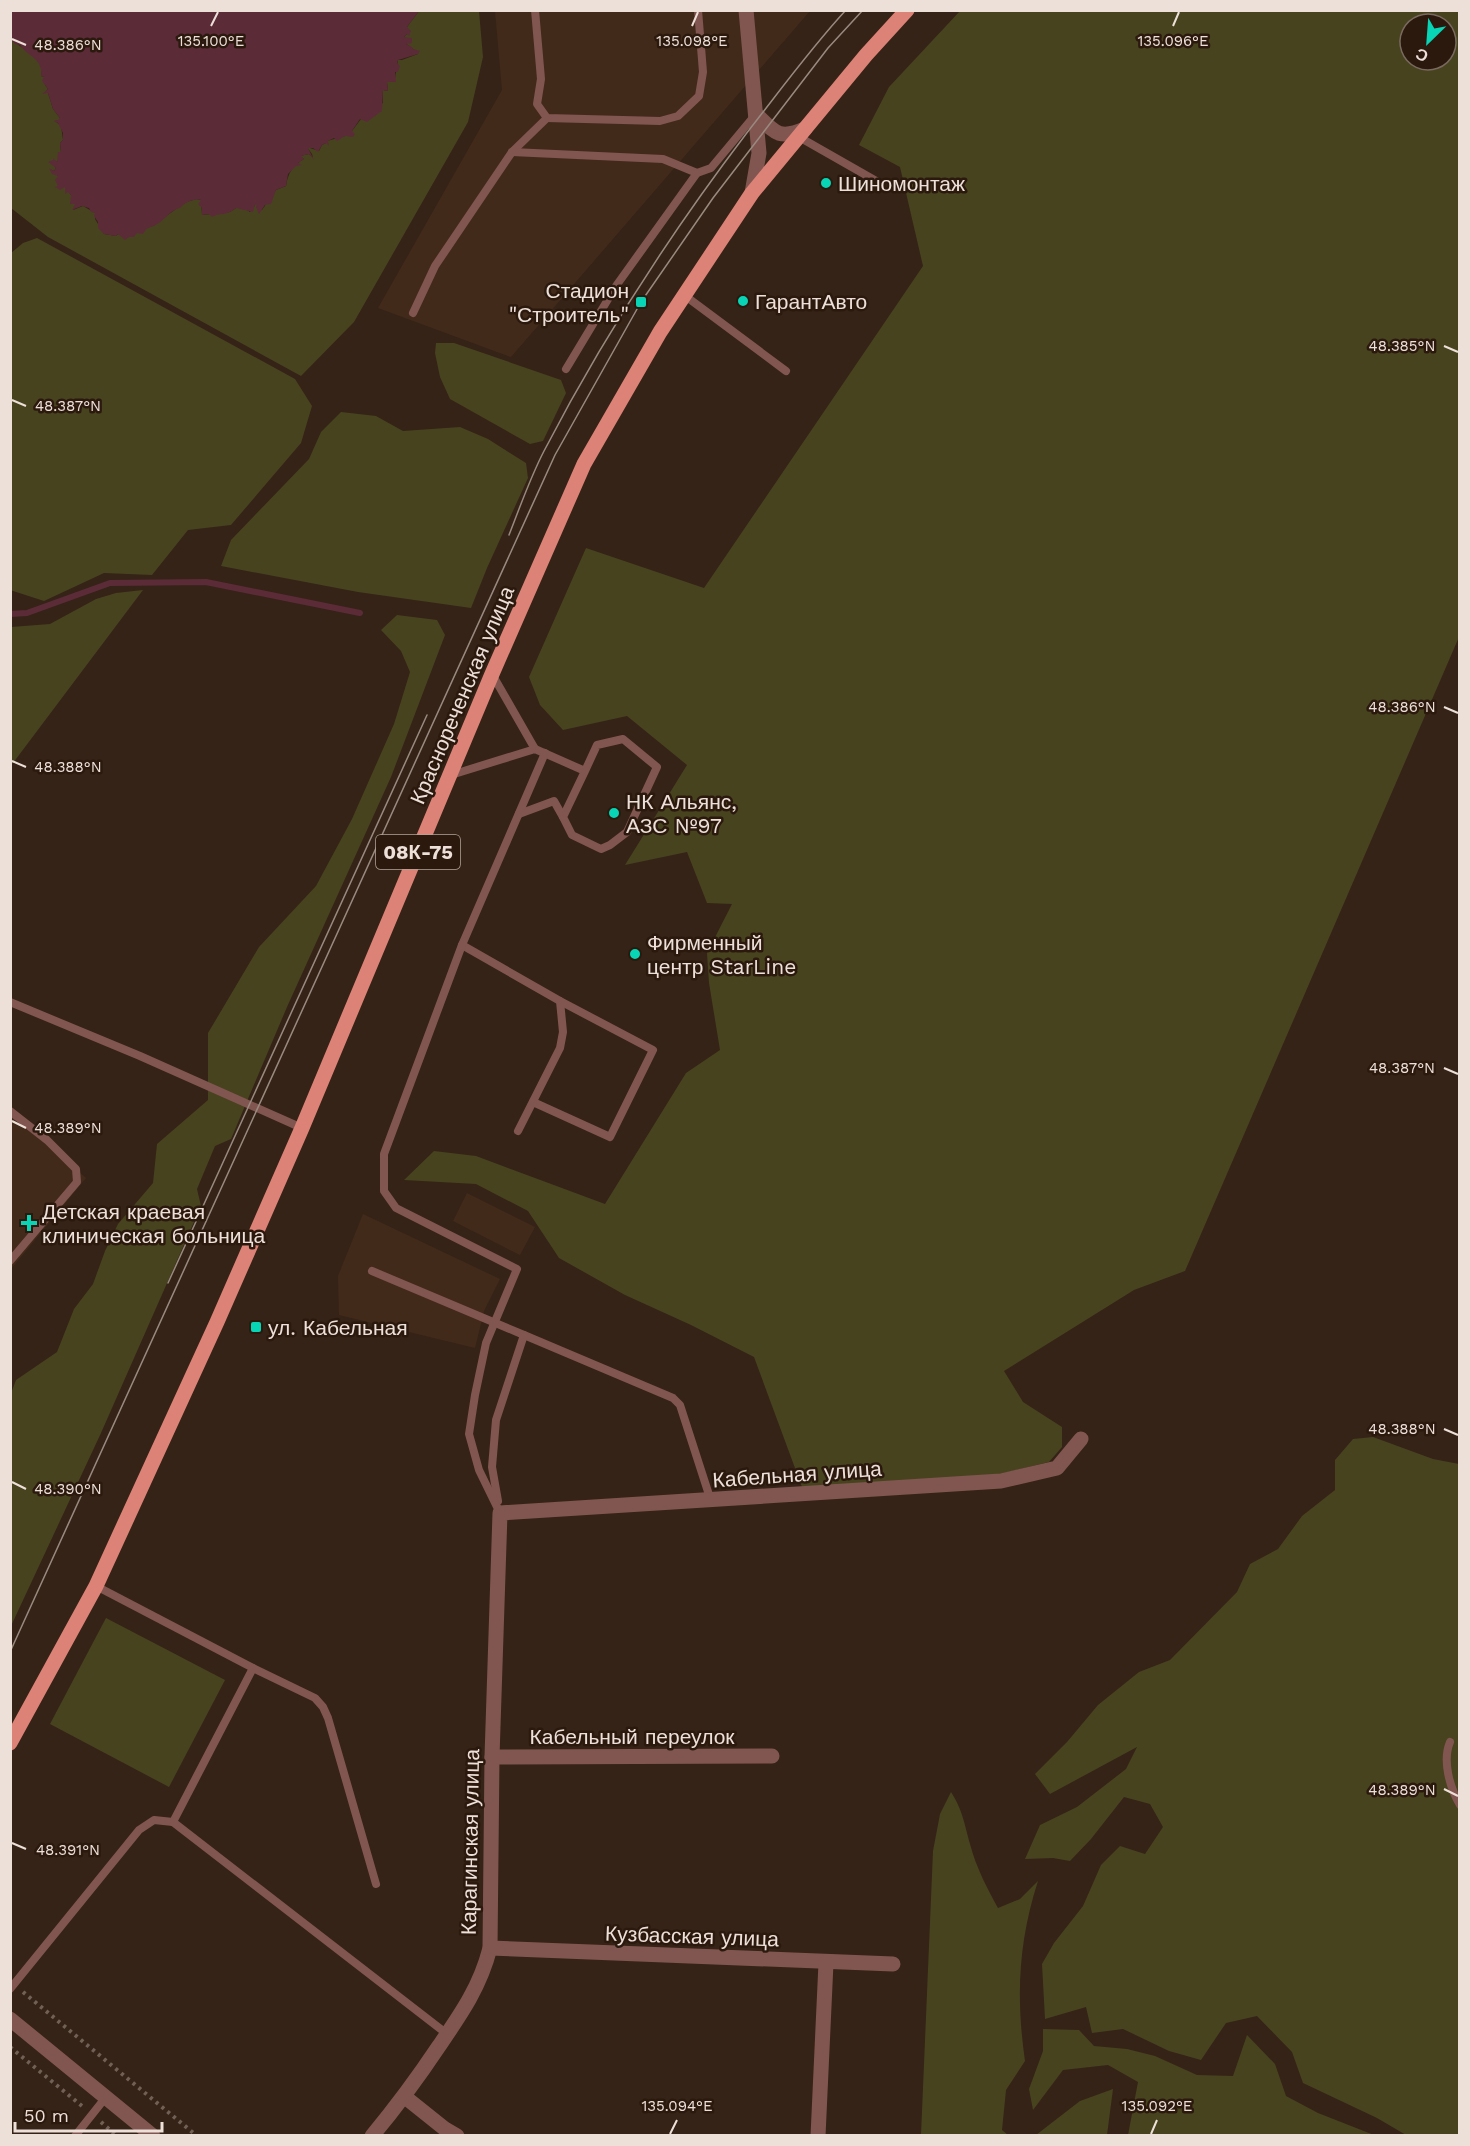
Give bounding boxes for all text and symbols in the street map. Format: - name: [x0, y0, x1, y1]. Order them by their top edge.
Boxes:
- north arrow: [1398, 12, 1458, 72]
- text: 135.100°E: [178, 32, 244, 50]
- text: 135.098°E: [656, 32, 728, 50]
- text: 135.096°E: [1137, 32, 1209, 50]
- text: 48.386°N: [34, 36, 102, 54]
- text: С: [1412, 44, 1431, 66]
- place label: Шиномонтаж: [838, 171, 965, 196]
- marker: Шиномонтаж: [819, 176, 833, 190]
- place label: Стадион "Строитель": [509, 278, 629, 327]
- place label: ГарантАвто: [755, 289, 867, 314]
- marker: ГарантАвто: [736, 294, 750, 308]
- marker: Стадион "Строитель": [634, 295, 648, 309]
- text: 48.385°N: [1368, 337, 1436, 355]
- text: 48.387°N: [35, 397, 101, 415]
- street label: Краснореченская улица: [405, 582, 519, 808]
- text: 48.386°N: [1368, 698, 1436, 716]
- text: 48.388°N: [34, 758, 102, 776]
- place label: НК Альянс, АЗС №97: [626, 789, 737, 838]
- marker: НК Альянс, АЗС №97: [607, 806, 621, 820]
- road number: 08К-75: [376, 835, 460, 869]
- place label: Фирменный центр StarLine: [647, 930, 796, 979]
- marker: Фирменный центр StarLine: [628, 947, 642, 961]
- text: 48.387°N: [1369, 1059, 1435, 1077]
- text: 48.389°N: [34, 1119, 102, 1137]
- place label: Детская краевая клиническая больница: [42, 1199, 266, 1248]
- marker: Детская краевая клиническая больница: [20, 1214, 38, 1232]
- place label: ул. Кабельная: [268, 1315, 408, 1340]
- marker: ул. Кабельная: [249, 1320, 263, 1334]
- text: 48.388°N: [1368, 1420, 1436, 1438]
- street label: Кабельная улица: [712, 1456, 883, 1492]
- text: 48.390°N: [34, 1480, 102, 1498]
- street label: Кабельный переулок: [529, 1724, 735, 1749]
- street label: Карагинская улица: [456, 1748, 484, 1935]
- text: 48.389°N: [1368, 1781, 1436, 1799]
- text: 48.391°N: [36, 1841, 100, 1859]
- street label: Кузбасская улица: [605, 1920, 780, 1952]
- scale bar: [15, 2095, 162, 2133]
- text: 135.094°E: [641, 2097, 713, 2115]
- text: 135.092°E: [1122, 2097, 1192, 2115]
- text: 50 m: [24, 2105, 69, 2126]

